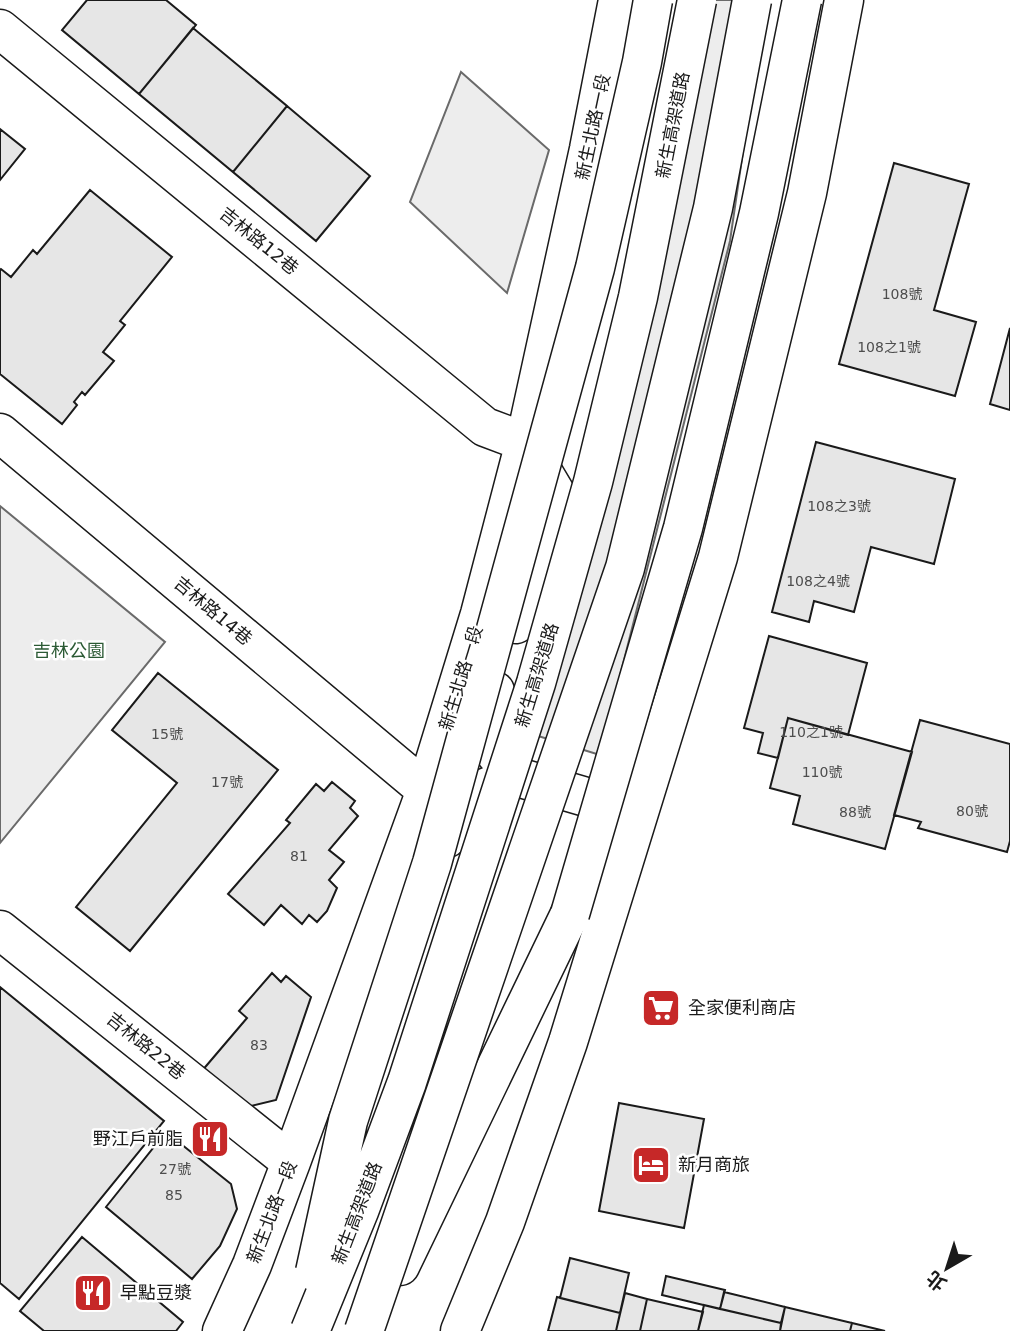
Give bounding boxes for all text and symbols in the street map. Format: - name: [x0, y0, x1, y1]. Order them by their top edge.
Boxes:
- street label: 新生高架道路: [652, 70, 693, 180]
- street label: 新生北路一段: [571, 72, 614, 182]
- street label: 吉林路12巷: [216, 203, 303, 279]
- house number: 108號: [882, 286, 922, 302]
- house number: 108之1號: [857, 339, 921, 355]
- house number: 108之3號: [807, 498, 871, 514]
- street label: 吉林路14巷: [170, 572, 256, 649]
- house number: 108之4號: [786, 573, 850, 589]
- street label: 新生高架道路: [511, 620, 562, 730]
- street label: 新生北路一段: [435, 623, 486, 733]
- park label: 吉林公園: [33, 640, 105, 661]
- house number: 110之1號: [779, 724, 843, 740]
- house number: 15號: [151, 726, 183, 742]
- house number: 110號: [802, 764, 842, 780]
- house number: 17號: [211, 774, 243, 790]
- house number: 80號: [956, 803, 988, 819]
- house number: 88號: [839, 804, 871, 820]
- house number: 81: [290, 848, 308, 864]
- supermarket icon: 全家便利商店: [640, 987, 682, 1029]
- place label: 全家便利商店: [688, 997, 796, 1018]
- street label: 吉林路22巷: [103, 1008, 190, 1084]
- house number: 83: [250, 1037, 268, 1053]
- restaurant icon: 野江戶前脂: [189, 1118, 231, 1160]
- place label: 野江戶前脂: [93, 1128, 183, 1149]
- hotel icon: 新月商旅: [630, 1144, 672, 1186]
- place label: 新月商旅: [678, 1154, 750, 1175]
- street label: 新生北路一段: [242, 1158, 301, 1266]
- street label: 新生高架道路: [327, 1159, 386, 1267]
- house number: 27號: [159, 1161, 191, 1177]
- house number: 85: [165, 1187, 183, 1203]
- north arrow: [912, 1233, 982, 1303]
- text: 北: [922, 1267, 951, 1296]
- restaurant icon: 早點豆漿: [72, 1272, 114, 1314]
- place label: 早點豆漿: [120, 1282, 192, 1303]

